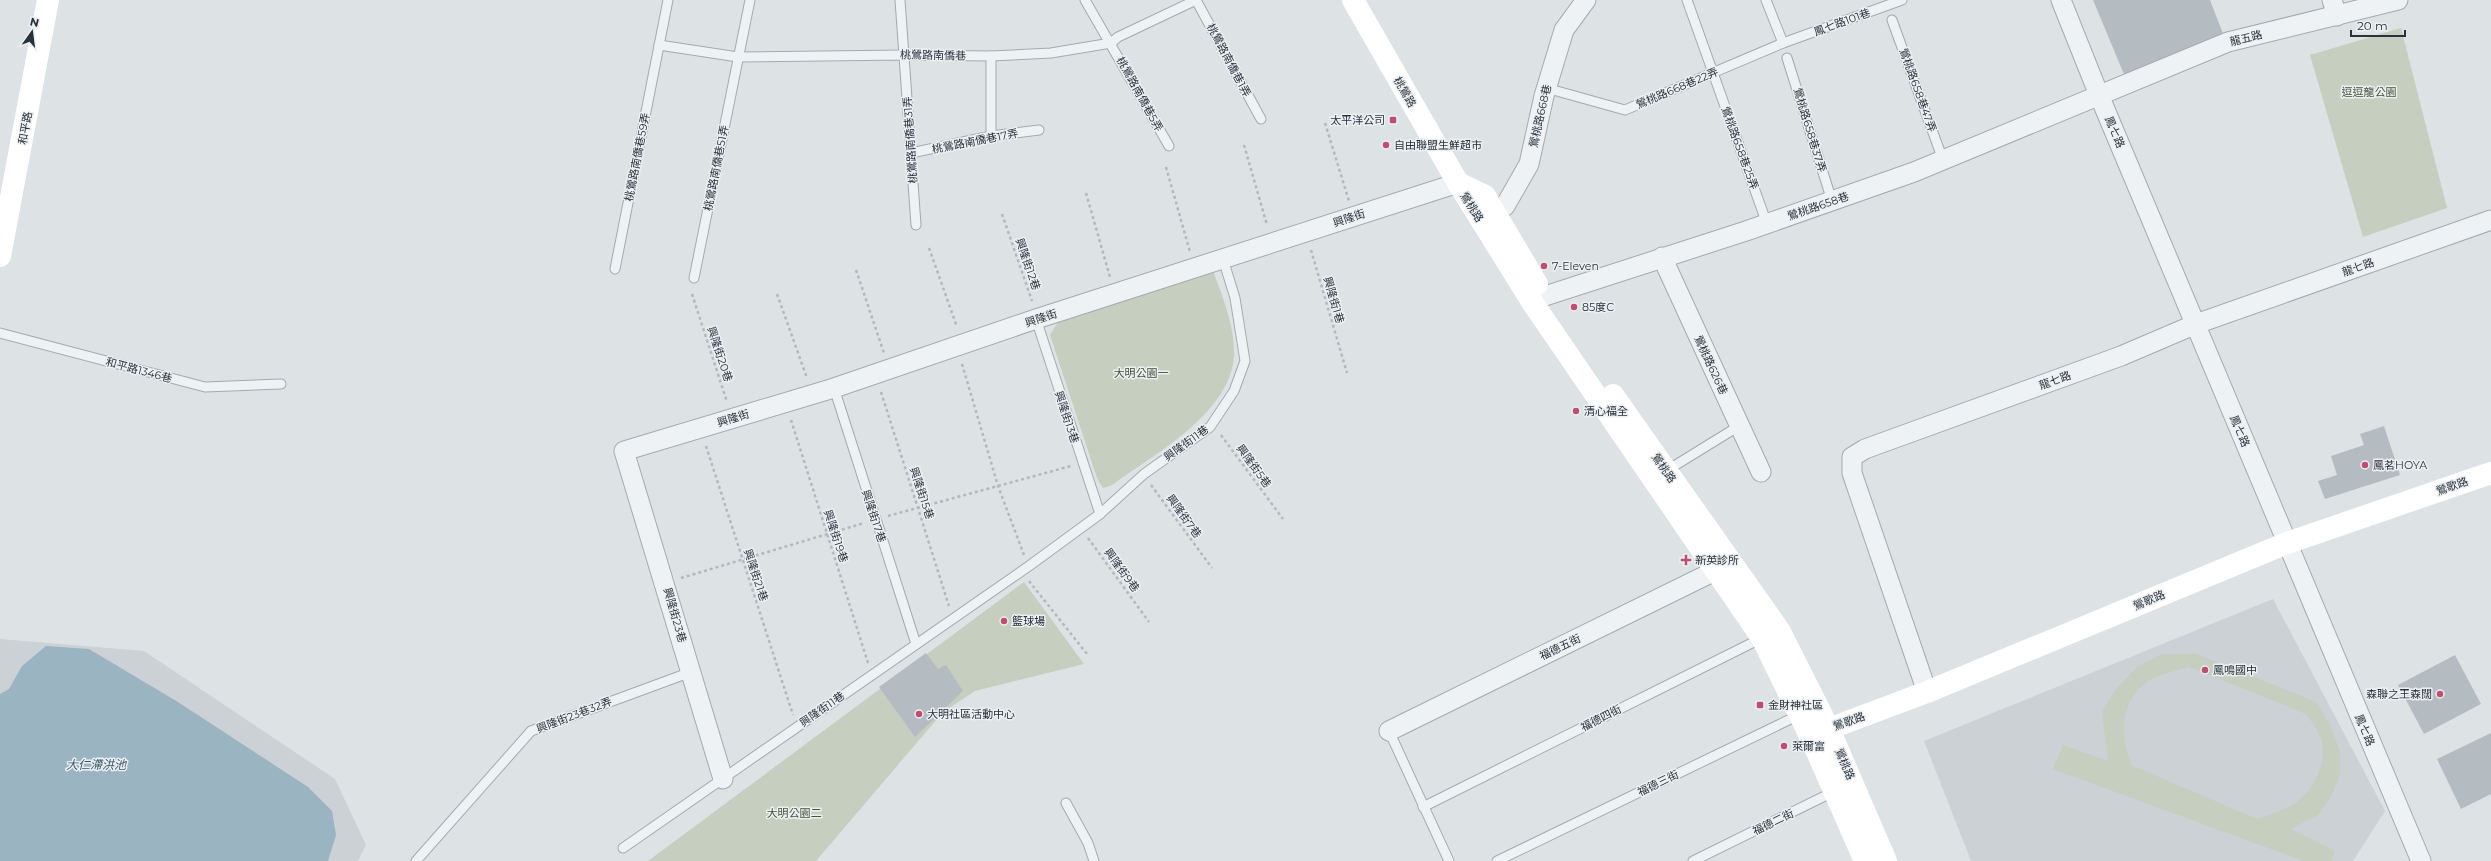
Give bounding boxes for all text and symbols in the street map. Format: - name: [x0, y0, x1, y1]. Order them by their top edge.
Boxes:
- street label: 鳳七路101巷: [1812, 5, 1872, 39]
- north arrow: [12, 12, 52, 52]
- scale bar: [2351, 12, 2405, 38]
- text: N: [28, 14, 40, 30]
- text: 20 m: [2357, 18, 2388, 33]
- street label: 桃鶯路南僑巷1弄: [1204, 21, 1254, 99]
- street label: 龍五路: [2228, 27, 2264, 49]
- street label: 鶯桃路658巷47弄: [1896, 46, 1940, 134]
- street label: 桃鶯路南僑巷: [900, 47, 966, 63]
- street label: 桃鶯路南僑巷5弄: [1114, 54, 1166, 134]
- street label: 鶯桃路668巷22弄: [1634, 64, 1720, 112]
- street label: 桃鶯路: [1391, 74, 1419, 110]
- street label: 鶯桃路668巷: [1526, 83, 1554, 149]
- park label: 逗逗龍公園: [2342, 85, 2397, 99]
- street label: 鶯桃路658巷37弄: [1791, 86, 1829, 174]
- street label: 桃鶯路南僑巷31弄: [900, 96, 920, 184]
- street label: 鶯桃路658巷25弄: [1718, 105, 1762, 191]
- street label: 和平路: [15, 111, 35, 145]
- street label: 桃鶯路南僑巷59弄: [622, 112, 652, 202]
- place label: 太平洋公司: [1330, 113, 1385, 127]
- street label: 鳳七路: [2102, 114, 2128, 150]
- marker: 太平洋公司: [1388, 115, 1398, 125]
- street label: 桃鶯路南僑巷51弄: [701, 124, 731, 212]
- street label: 桃鶯路南僑巷17弄: [931, 126, 1019, 156]
- place label: 自由聯盟生鮮超市: [1394, 138, 1482, 152]
- marker: 自由聯盟生鮮超市: [1381, 140, 1391, 150]
- street label: 鶯桃路: [1457, 189, 1487, 225]
- street label: 鶯桃路658巷: [1785, 189, 1851, 223]
- street label: 興隆街: [1331, 206, 1367, 230]
- street label: 興隆街12巷: [1013, 236, 1043, 292]
- street label: 龍七路: [2340, 255, 2376, 279]
- place label: 7-Eleven: [1552, 259, 1599, 273]
- marker: 7-Eleven: [1539, 261, 1549, 271]
- street label: 興隆街1巷: [1321, 275, 1347, 325]
- place label: 85度C: [1582, 300, 1614, 314]
- marker: 85度C: [1569, 302, 1579, 312]
- street label: 興隆街: [1023, 306, 1059, 330]
- street label: 興隆街20巷: [704, 324, 736, 384]
- street label: 鶯桃路626巷: [1691, 333, 1731, 397]
- street label: 和平路1346巷: [104, 354, 174, 386]
- park label: 大明公園一: [1114, 366, 1169, 380]
- street label: 龍七路: [2037, 368, 2073, 392]
- street label: 興隆街13巷: [1052, 389, 1082, 445]
- place label: 清心福全: [1584, 404, 1628, 418]
- street label: 興隆街: [715, 406, 751, 430]
- marker: 清心福全: [1571, 406, 1581, 416]
- street label: 鳳七路: [2227, 413, 2253, 449]
- street label: 興隆街11巷: [1161, 422, 1211, 464]
- street label: 興隆街5巷: [1234, 442, 1274, 490]
- street label: 鶯桃路: [1649, 450, 1679, 486]
- place label: 鳳茗HOYA: [2373, 458, 2427, 472]
- marker: 鳳茗HOYA: [2360, 460, 2370, 470]
- street label: 興隆街15巷: [907, 465, 937, 521]
- street label: 鶯歌路: [2434, 474, 2470, 498]
- street label: 興隆街17巷: [859, 488, 889, 544]
- street label: 興隆街7巷: [1163, 491, 1205, 541]
- street label: 興隆街19巷: [821, 508, 851, 564]
- street label: 興隆街9巷: [1101, 545, 1143, 595]
- street label: 興隆街21巷: [741, 547, 771, 603]
- place label: 新英診所: [1695, 553, 1739, 567]
- marker: 新英診所: [1680, 554, 1692, 566]
- street label: 興隆街23巷: [660, 586, 690, 644]
- street label: 鶯歌路: [2131, 587, 2167, 613]
- place label: 籃球場: [1012, 614, 1045, 628]
- marker: 籃球場: [999, 616, 1009, 626]
- street label: 福德五街: [1537, 631, 1583, 663]
- place label: 鳳鳴國中: [2213, 663, 2257, 677]
- marker: 鳳鳴國中: [2200, 665, 2210, 675]
- place label: 森聯之王森闊: [2366, 687, 2432, 701]
- street label: 興隆街11巷: [797, 688, 847, 730]
- marker: 森聯之王森闊: [2435, 689, 2445, 699]
- street label: 興隆街23巷32弄: [534, 694, 614, 736]
- place label: 金財神社區: [1768, 698, 1823, 712]
- marker: 金財神社區: [1755, 700, 1765, 710]
- street label: 福德四街: [1578, 702, 1624, 734]
- place label: 大明社區活動中心: [927, 707, 1015, 721]
- marker: 大明社區活動中心: [914, 709, 924, 719]
- street label: 鶯歌路: [1831, 709, 1867, 733]
- street label: 鳳七路: [2352, 712, 2378, 748]
- place label: 萊爾富: [1792, 739, 1825, 753]
- marker: 萊爾富: [1779, 741, 1789, 751]
- street label: 鶯桃路: [1832, 746, 1858, 782]
- water label: 大仁滯洪池: [66, 757, 128, 772]
- street label: 福德三街: [1635, 767, 1681, 799]
- park label: 大明公園二: [767, 806, 822, 820]
- street label: 福德二街: [1750, 806, 1796, 838]

